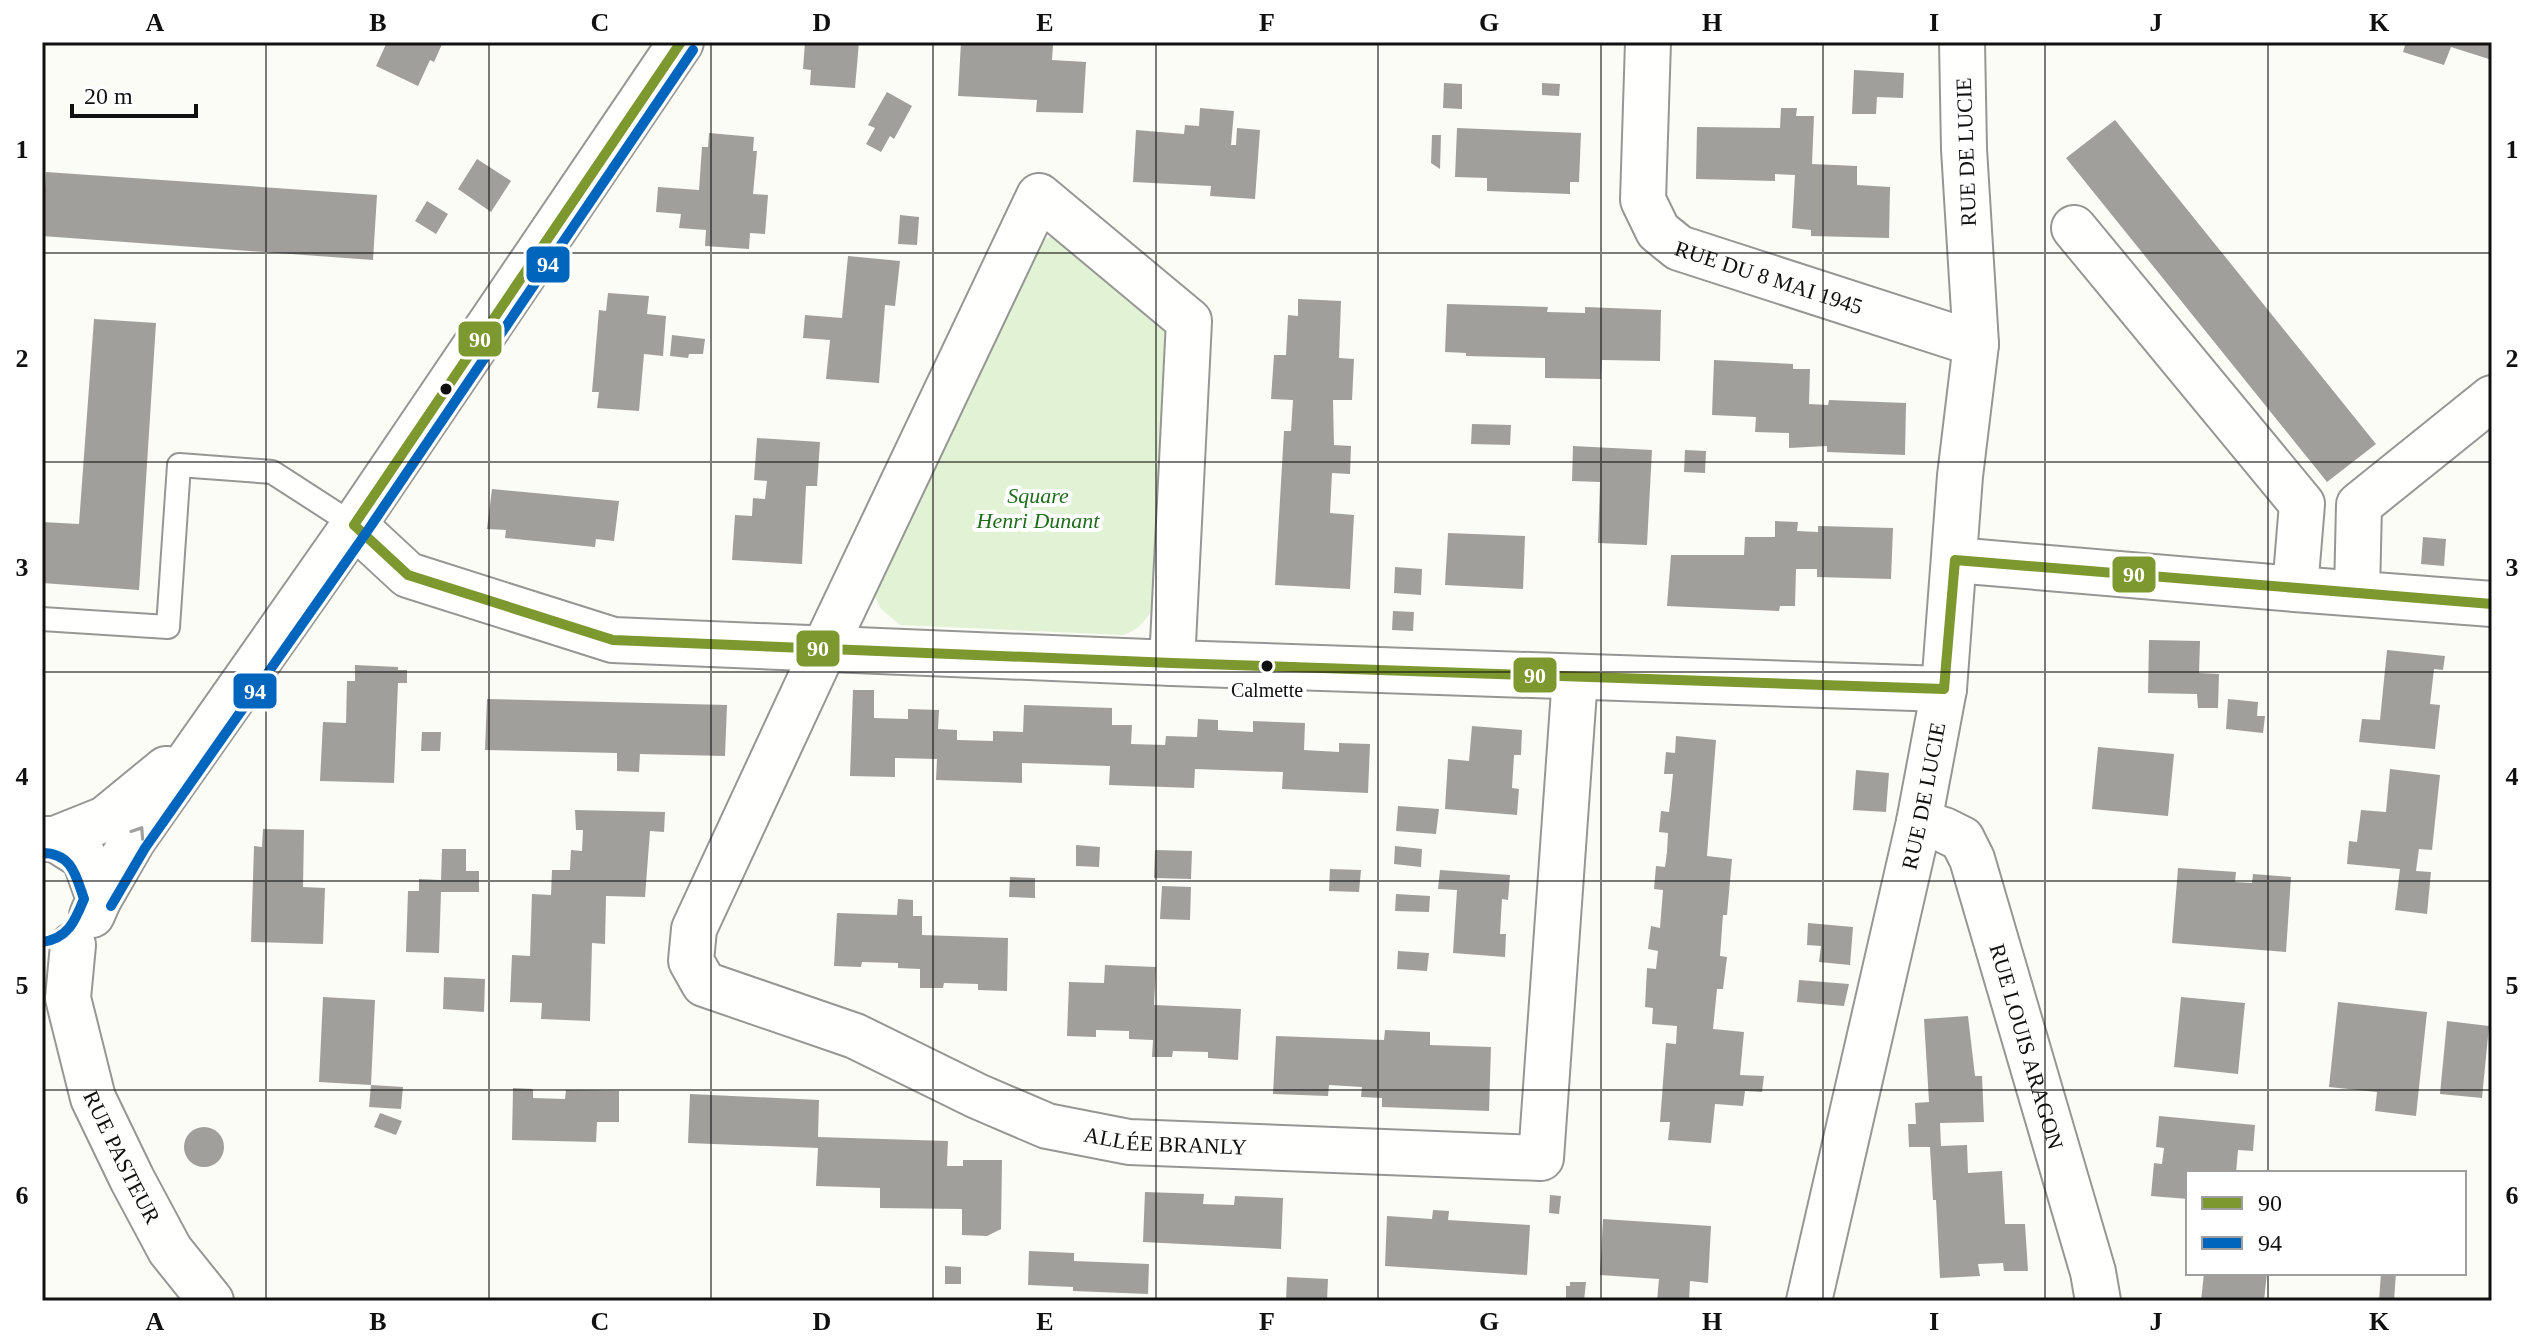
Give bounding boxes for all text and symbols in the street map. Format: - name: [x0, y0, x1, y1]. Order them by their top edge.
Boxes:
- text: A: [146, 8, 165, 37]
- text: B: [369, 8, 387, 37]
- text: C: [591, 8, 609, 37]
- text: D: [813, 8, 831, 37]
- text: E: [1036, 8, 1054, 37]
- text: F: [1259, 8, 1275, 37]
- text: G: [1479, 8, 1499, 37]
- text: H: [1702, 8, 1722, 37]
- text: I: [1929, 8, 1939, 37]
- text: J: [2150, 8, 2163, 37]
- text: K: [2369, 8, 2390, 37]
- scale bar: [72, 68, 196, 118]
- street label: RUE DE LUCIE: [1951, 77, 1981, 227]
- text: 20 m: [84, 83, 133, 109]
- text: 1: [16, 135, 29, 164]
- text: 1: [2506, 135, 2519, 164]
- street label: RUE DU 8 MAI 1945: [1672, 235, 1866, 319]
- line badge: 94: [525, 245, 571, 284]
- text: 94: [537, 252, 559, 277]
- line badge: 90: [457, 320, 503, 358]
- text: 90: [469, 327, 491, 352]
- text: 2: [16, 344, 29, 373]
- text: 2: [2506, 344, 2519, 373]
- unlabelled marker: [438, 381, 454, 397]
- park label: Square Henri Dunant: [976, 483, 1100, 533]
- text: 3: [16, 553, 29, 582]
- text: 3: [2506, 553, 2519, 582]
- line badge: 90: [2111, 555, 2157, 594]
- text: 90: [2123, 562, 2145, 587]
- line badge: 90: [795, 629, 841, 668]
- text: 90: [807, 636, 829, 661]
- line badge: 90: [1512, 656, 1558, 694]
- marker: Calmette: [1259, 658, 1275, 674]
- text: 90: [1524, 663, 1546, 688]
- line badge: 94: [232, 672, 278, 710]
- text: 94: [244, 679, 266, 704]
- place label: Calmette: [1231, 679, 1303, 701]
- street label: RUE DE LUCIE: [1896, 720, 1950, 872]
- text: 4: [16, 762, 29, 791]
- text: 4: [2506, 762, 2519, 791]
- one-way arrow: [129, 826, 144, 841]
- street label: RUE LOUIS ARAGON: [1985, 941, 2069, 1152]
- text: 5: [16, 971, 29, 1000]
- text: 5: [2506, 971, 2519, 1000]
- street label: RUE PASTEUR: [79, 1086, 166, 1228]
- street label: ALLÉE BRANLY: [1082, 1121, 1248, 1159]
- legend: [2186, 1171, 2466, 1275]
- text: 6: [16, 1181, 29, 1210]
- text: 6: [2506, 1181, 2519, 1210]
- text: 90: [2258, 1190, 2282, 1216]
- text: 94: [2258, 1230, 2282, 1256]
- text: A: [146, 1307, 165, 1336]
- text: B: [369, 1307, 387, 1336]
- text: C: [591, 1307, 609, 1336]
- text: D: [813, 1307, 831, 1336]
- text: E: [1036, 1307, 1054, 1336]
- text: F: [1259, 1307, 1275, 1336]
- text: G: [1479, 1307, 1499, 1336]
- text: H: [1702, 1307, 1722, 1336]
- text: I: [1929, 1307, 1939, 1336]
- text: J: [2150, 1307, 2163, 1336]
- text: K: [2369, 1307, 2390, 1336]

